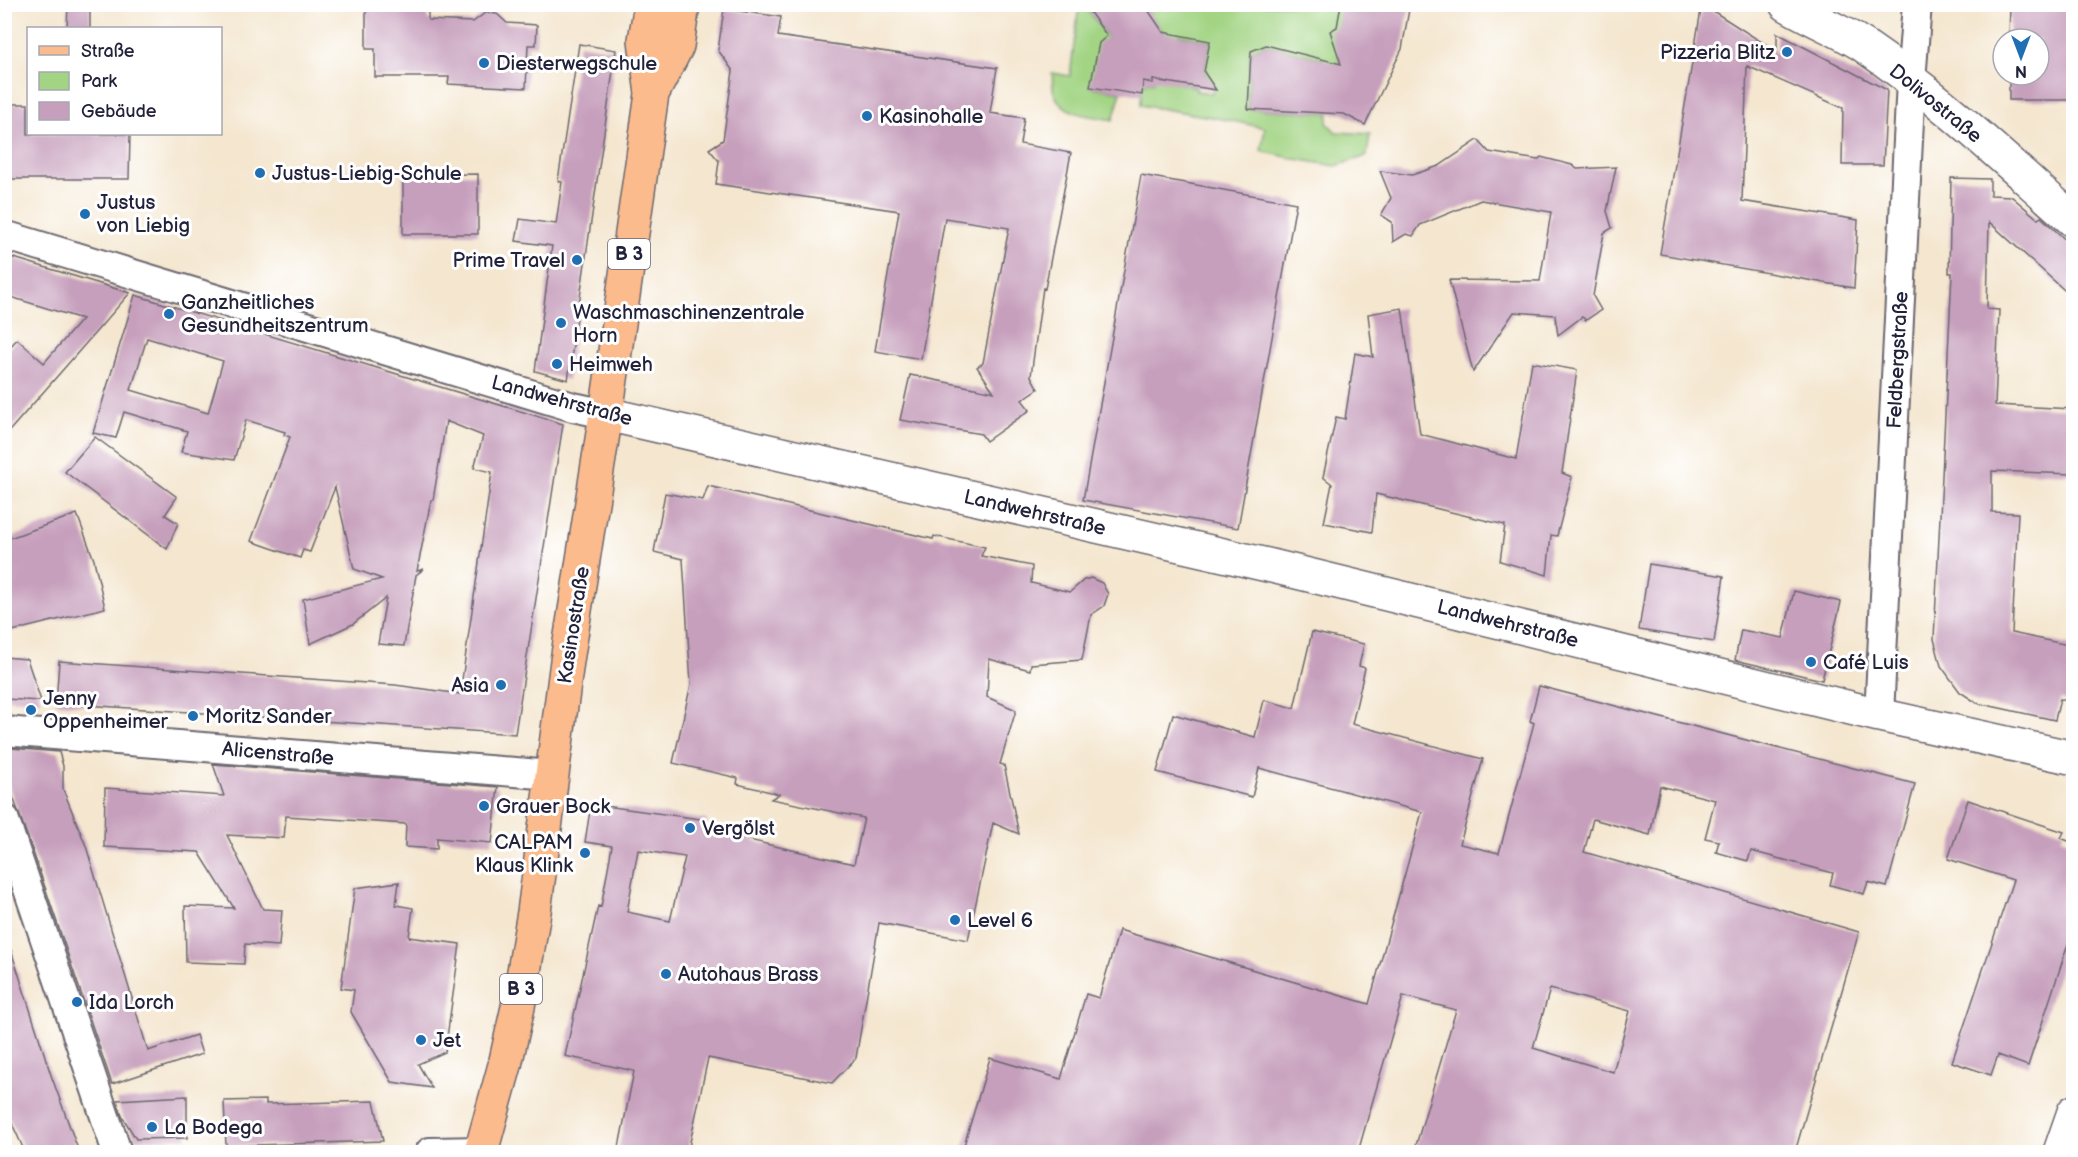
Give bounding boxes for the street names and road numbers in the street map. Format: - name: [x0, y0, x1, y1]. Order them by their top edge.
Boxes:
- street label: Dolivostraße: [1884, 59, 1987, 148]
- road number: B 3: [608, 239, 650, 269]
- street label: Feldbergstraße: [1882, 291, 1914, 429]
- street label: Landwehrstraße: [489, 371, 635, 431]
- street label: Landwehrstraße: [962, 485, 1108, 541]
- street label: Kasinostraße: [553, 565, 595, 686]
- street label: Landwehrstraße: [1435, 595, 1581, 653]
- street label: Alicenstraße: [221, 737, 335, 771]
- road number: B 3: [500, 974, 542, 1004]

